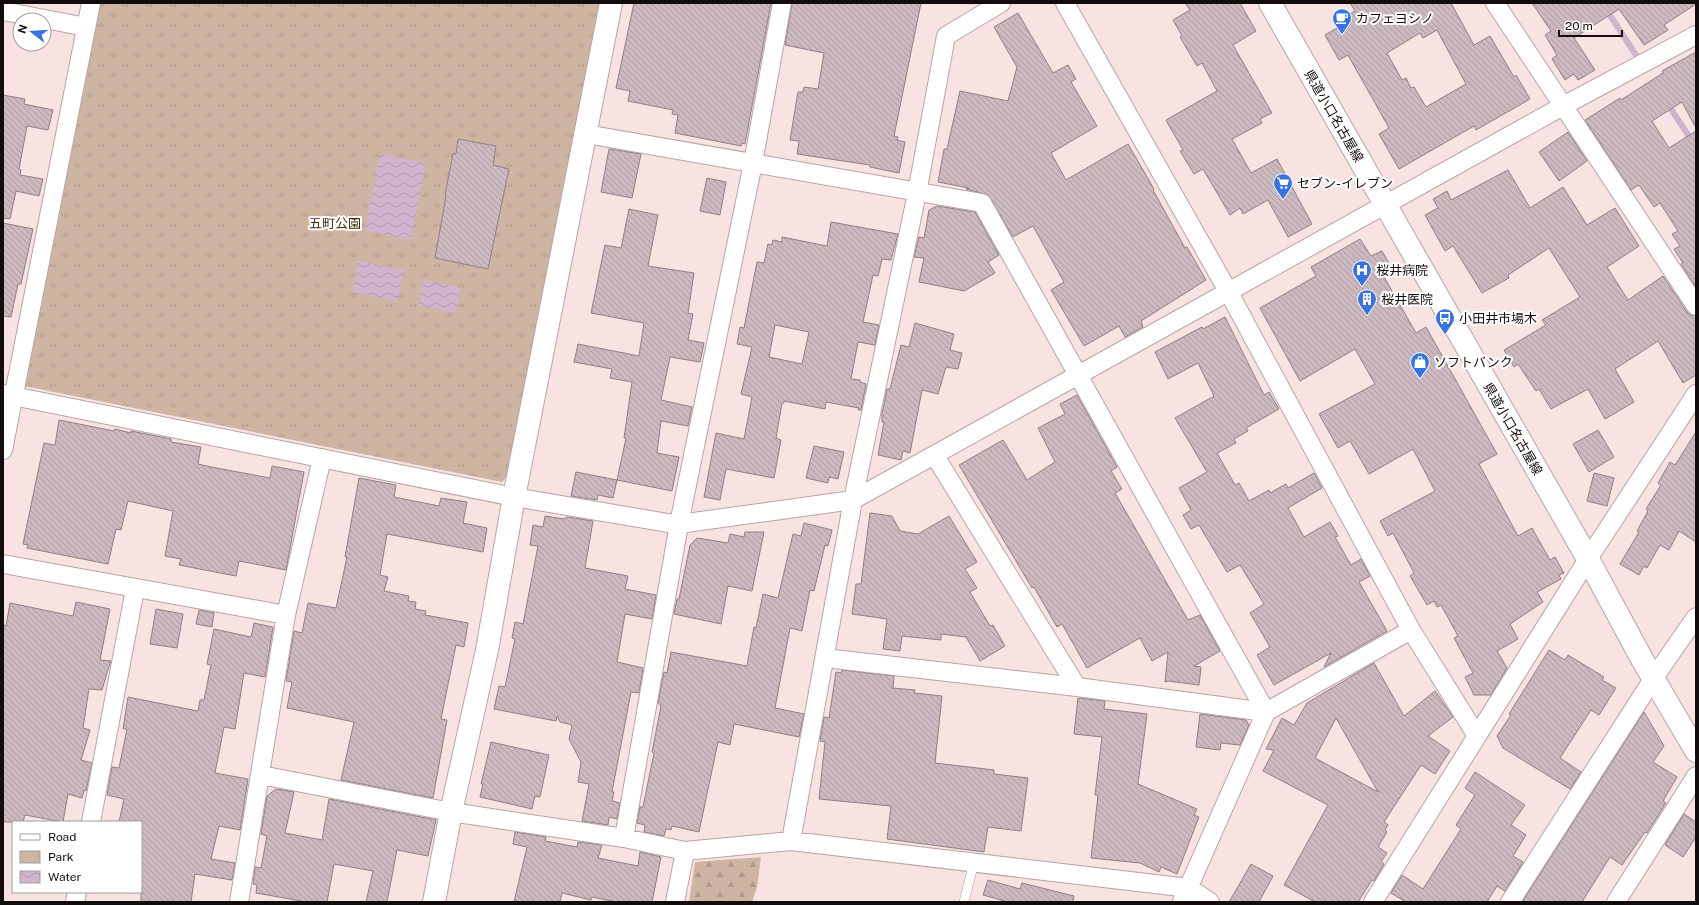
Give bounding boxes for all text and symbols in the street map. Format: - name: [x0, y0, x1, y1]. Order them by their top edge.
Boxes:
- cafe icon: カフェヨシノ: [1331, 7, 1353, 35]
- place label: カフェヨシノ: [1356, 11, 1434, 26]
- north arrow: [12, 12, 52, 52]
- scale bar: [1559, 12, 1622, 38]
- text: 20 m: [1565, 19, 1593, 33]
- text: N: [15, 23, 29, 35]
- street label: 県道小口名古屋線: [1302, 67, 1366, 165]
- supermarket icon: セブン-イレブン: [1272, 172, 1294, 200]
- place label: セブン-イレブン: [1297, 176, 1393, 191]
- park label: 五町公園: [309, 216, 361, 231]
- hospital icon: 桜井病院: [1351, 259, 1373, 287]
- place label: 桜井病院: [1376, 263, 1428, 278]
- building icon: 桜井医院: [1356, 288, 1378, 316]
- place label: 桜井医院: [1381, 292, 1433, 307]
- bus stop icon: 小田井市場木: [1434, 307, 1456, 335]
- place label: 小田井市場木: [1459, 311, 1537, 326]
- shop icon: ソフトバンク: [1409, 351, 1431, 379]
- place label: ソフトバンク: [1434, 355, 1513, 370]
- street label: 県道小口名古屋線: [1481, 380, 1545, 478]
- legend: [12, 821, 142, 893]
- text: Road: [48, 830, 76, 844]
- text: Park: [48, 850, 74, 864]
- text: Water: [48, 870, 82, 884]

